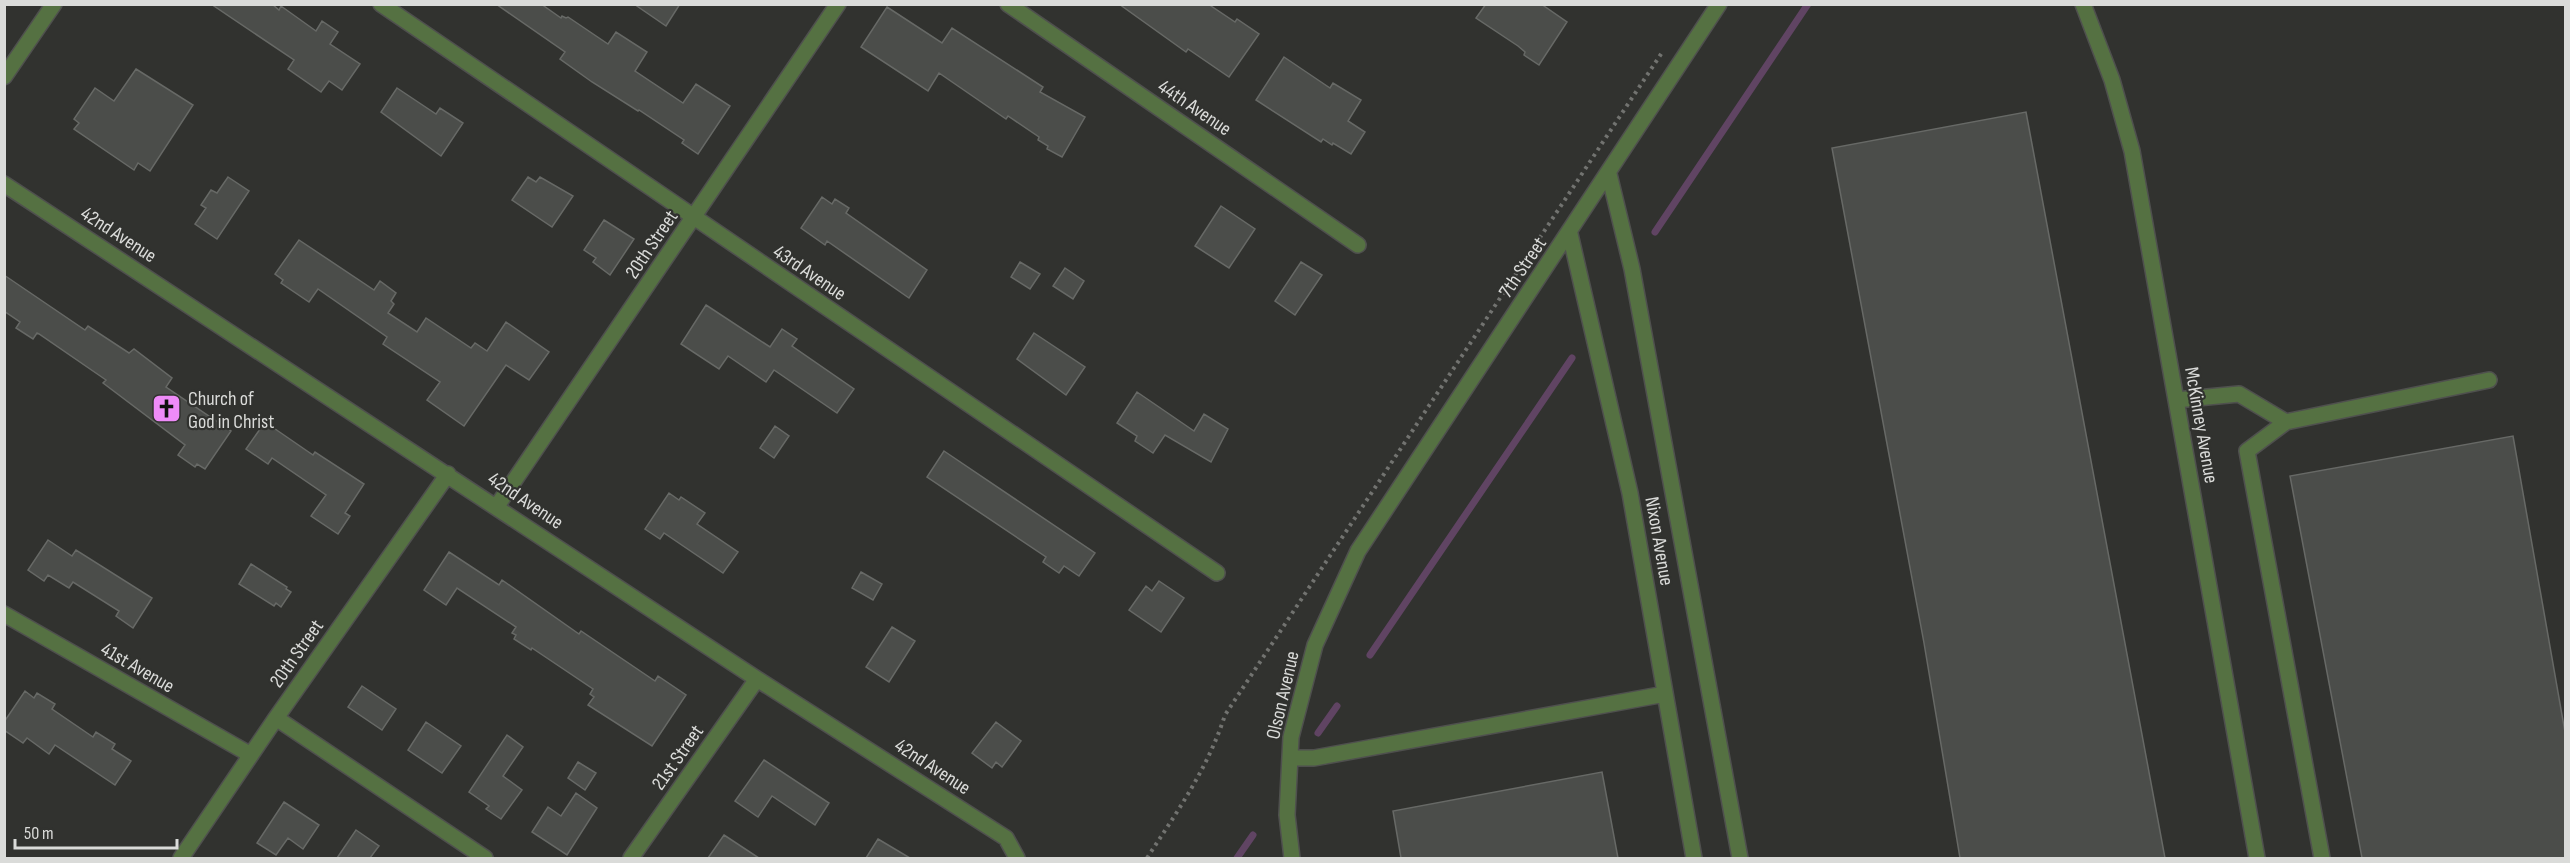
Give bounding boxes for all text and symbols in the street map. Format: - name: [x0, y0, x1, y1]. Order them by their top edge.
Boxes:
- street label: 44th Avenue: [1153, 75, 1236, 141]
- street label: 42nd Avenue: [76, 201, 161, 268]
- street label: 20th Street: [620, 206, 683, 283]
- street label: 7th Street: [1494, 233, 1552, 303]
- street label: 43rd Avenue: [768, 240, 850, 306]
- street label: McKinney Avenue: [2179, 365, 2223, 485]
- place label: Church of God in Christ: [188, 387, 274, 434]
- church icon: Church of God in Christ: [151, 393, 183, 425]
- street label: 42nd Avenue: [483, 467, 568, 535]
- street label: Nixon Avenue: [1639, 495, 1679, 588]
- street label: 20th Street: [265, 615, 329, 692]
- street label: 41st Avenue: [97, 637, 178, 698]
- street label: Olson Avenue: [1261, 649, 1305, 742]
- street label: 21st Street: [647, 720, 709, 795]
- street label: 42nd Avenue: [890, 733, 975, 800]
- scale bar: [15, 812, 177, 850]
- text: 50 m: [24, 823, 54, 844]

